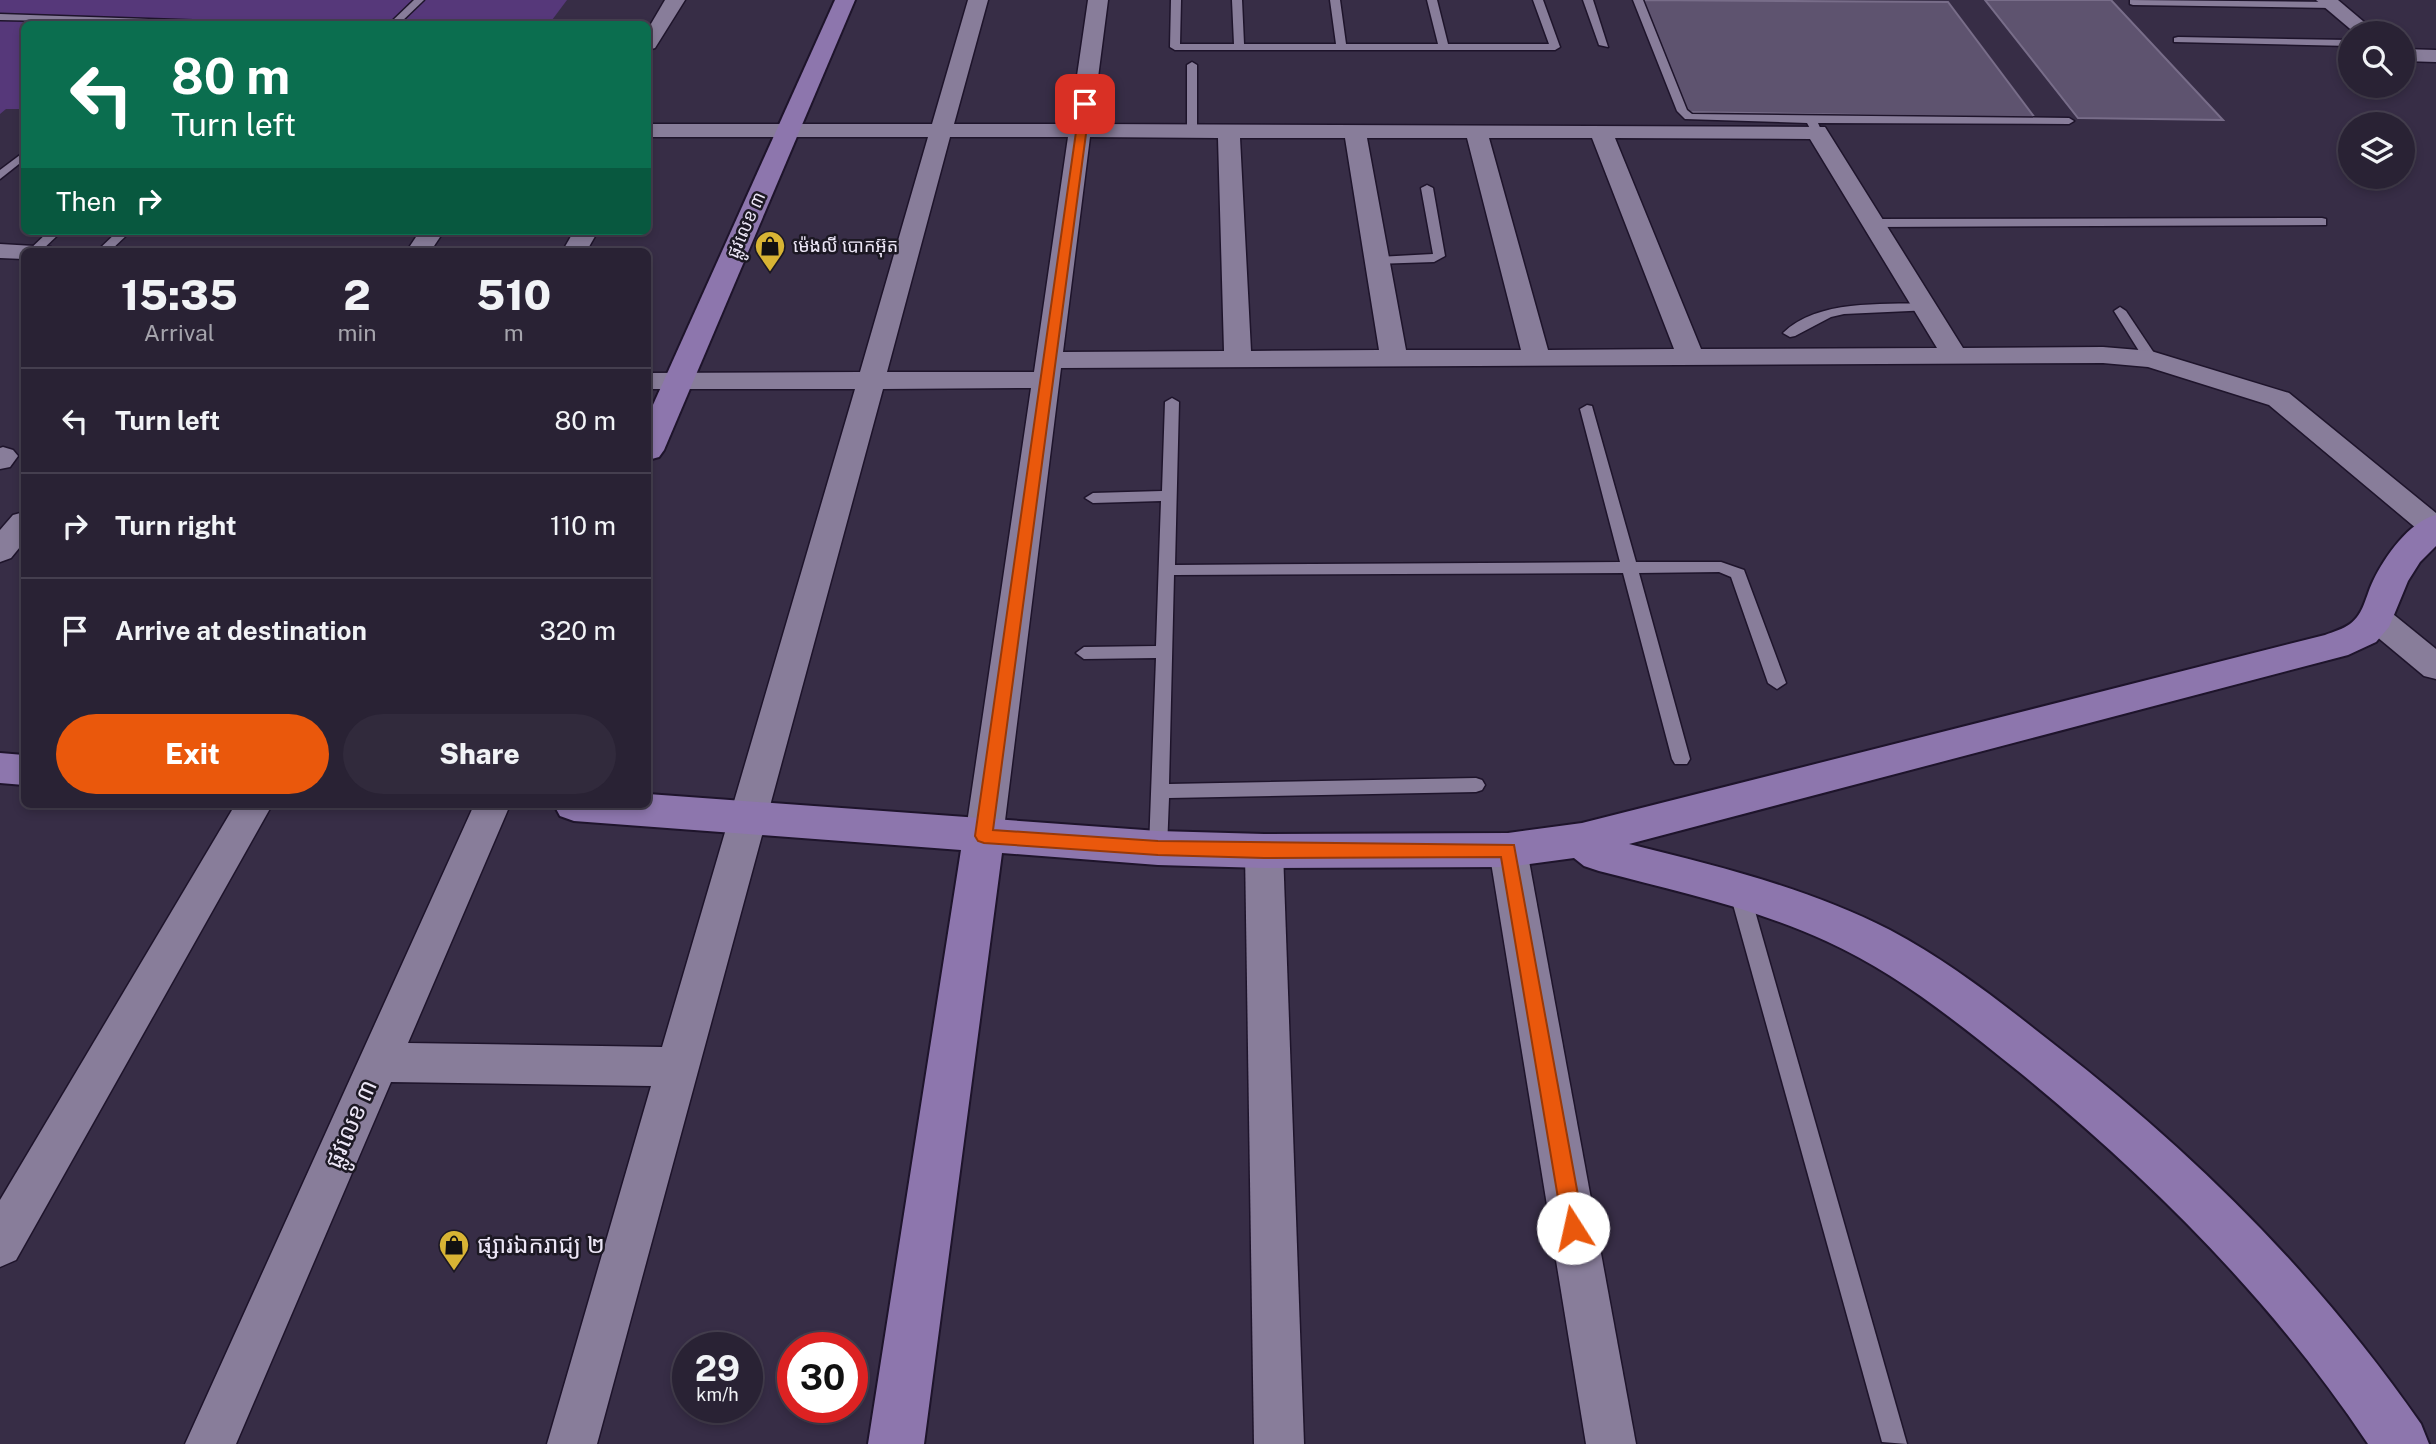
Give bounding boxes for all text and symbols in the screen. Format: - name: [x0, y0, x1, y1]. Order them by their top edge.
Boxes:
- map controls: [2338, 21, 2415, 189]
- button: search: [2338, 21, 2415, 98]
- text: 80 m: [171, 47, 290, 105]
- icon: left: [56, 49, 147, 140]
- pin: [1055, 74, 1115, 134]
- icon: arrive: [1066, 85, 1104, 123]
- text: Turn left: [171, 106, 296, 143]
- button: layers: [2338, 112, 2415, 189]
- icon: right: [130, 182, 168, 220]
- text: Then: [56, 186, 116, 217]
- street label: ផ្លូវលេខ ៣: [722, 188, 775, 264]
- shop icon: ម៉េងលី បោកអ៊ុត: [753, 229, 787, 273]
- place label: ម៉េងលី បោកអ៊ុត: [793, 235, 898, 258]
- text: 15:35: [121, 270, 238, 319]
- text: 2: [343, 270, 371, 319]
- text: 510: [476, 270, 551, 319]
- text: Arrival: [144, 319, 215, 346]
- text: min: [338, 319, 377, 346]
- text: m: [504, 319, 524, 346]
- icon: left: [56, 402, 94, 440]
- text: Turn left: [115, 405, 220, 436]
- text: 80 m: [555, 405, 616, 436]
- icon: right: [56, 507, 94, 545]
- text: Turn right: [115, 510, 237, 541]
- text: 110 m: [550, 510, 616, 541]
- icon: arrive: [56, 612, 94, 650]
- text: Arrive at destination: [115, 615, 367, 646]
- text: 320 m: [539, 615, 616, 646]
- button: Exit: [56, 714, 329, 794]
- button: Share: [343, 714, 616, 794]
- street label: ផ្លូវលេខ ៣: [318, 1075, 390, 1176]
- position arrow: [1536, 1191, 1610, 1265]
- shop icon: ផ្សារឯករាជ្យ ២: [437, 1228, 471, 1272]
- place label: ផ្សារឯករាជ្យ ២: [477, 1230, 605, 1259]
- speed limit sign: 30: [777, 1332, 868, 1423]
- text: 29: [695, 1348, 740, 1389]
- text: km/h: [696, 1384, 739, 1405]

